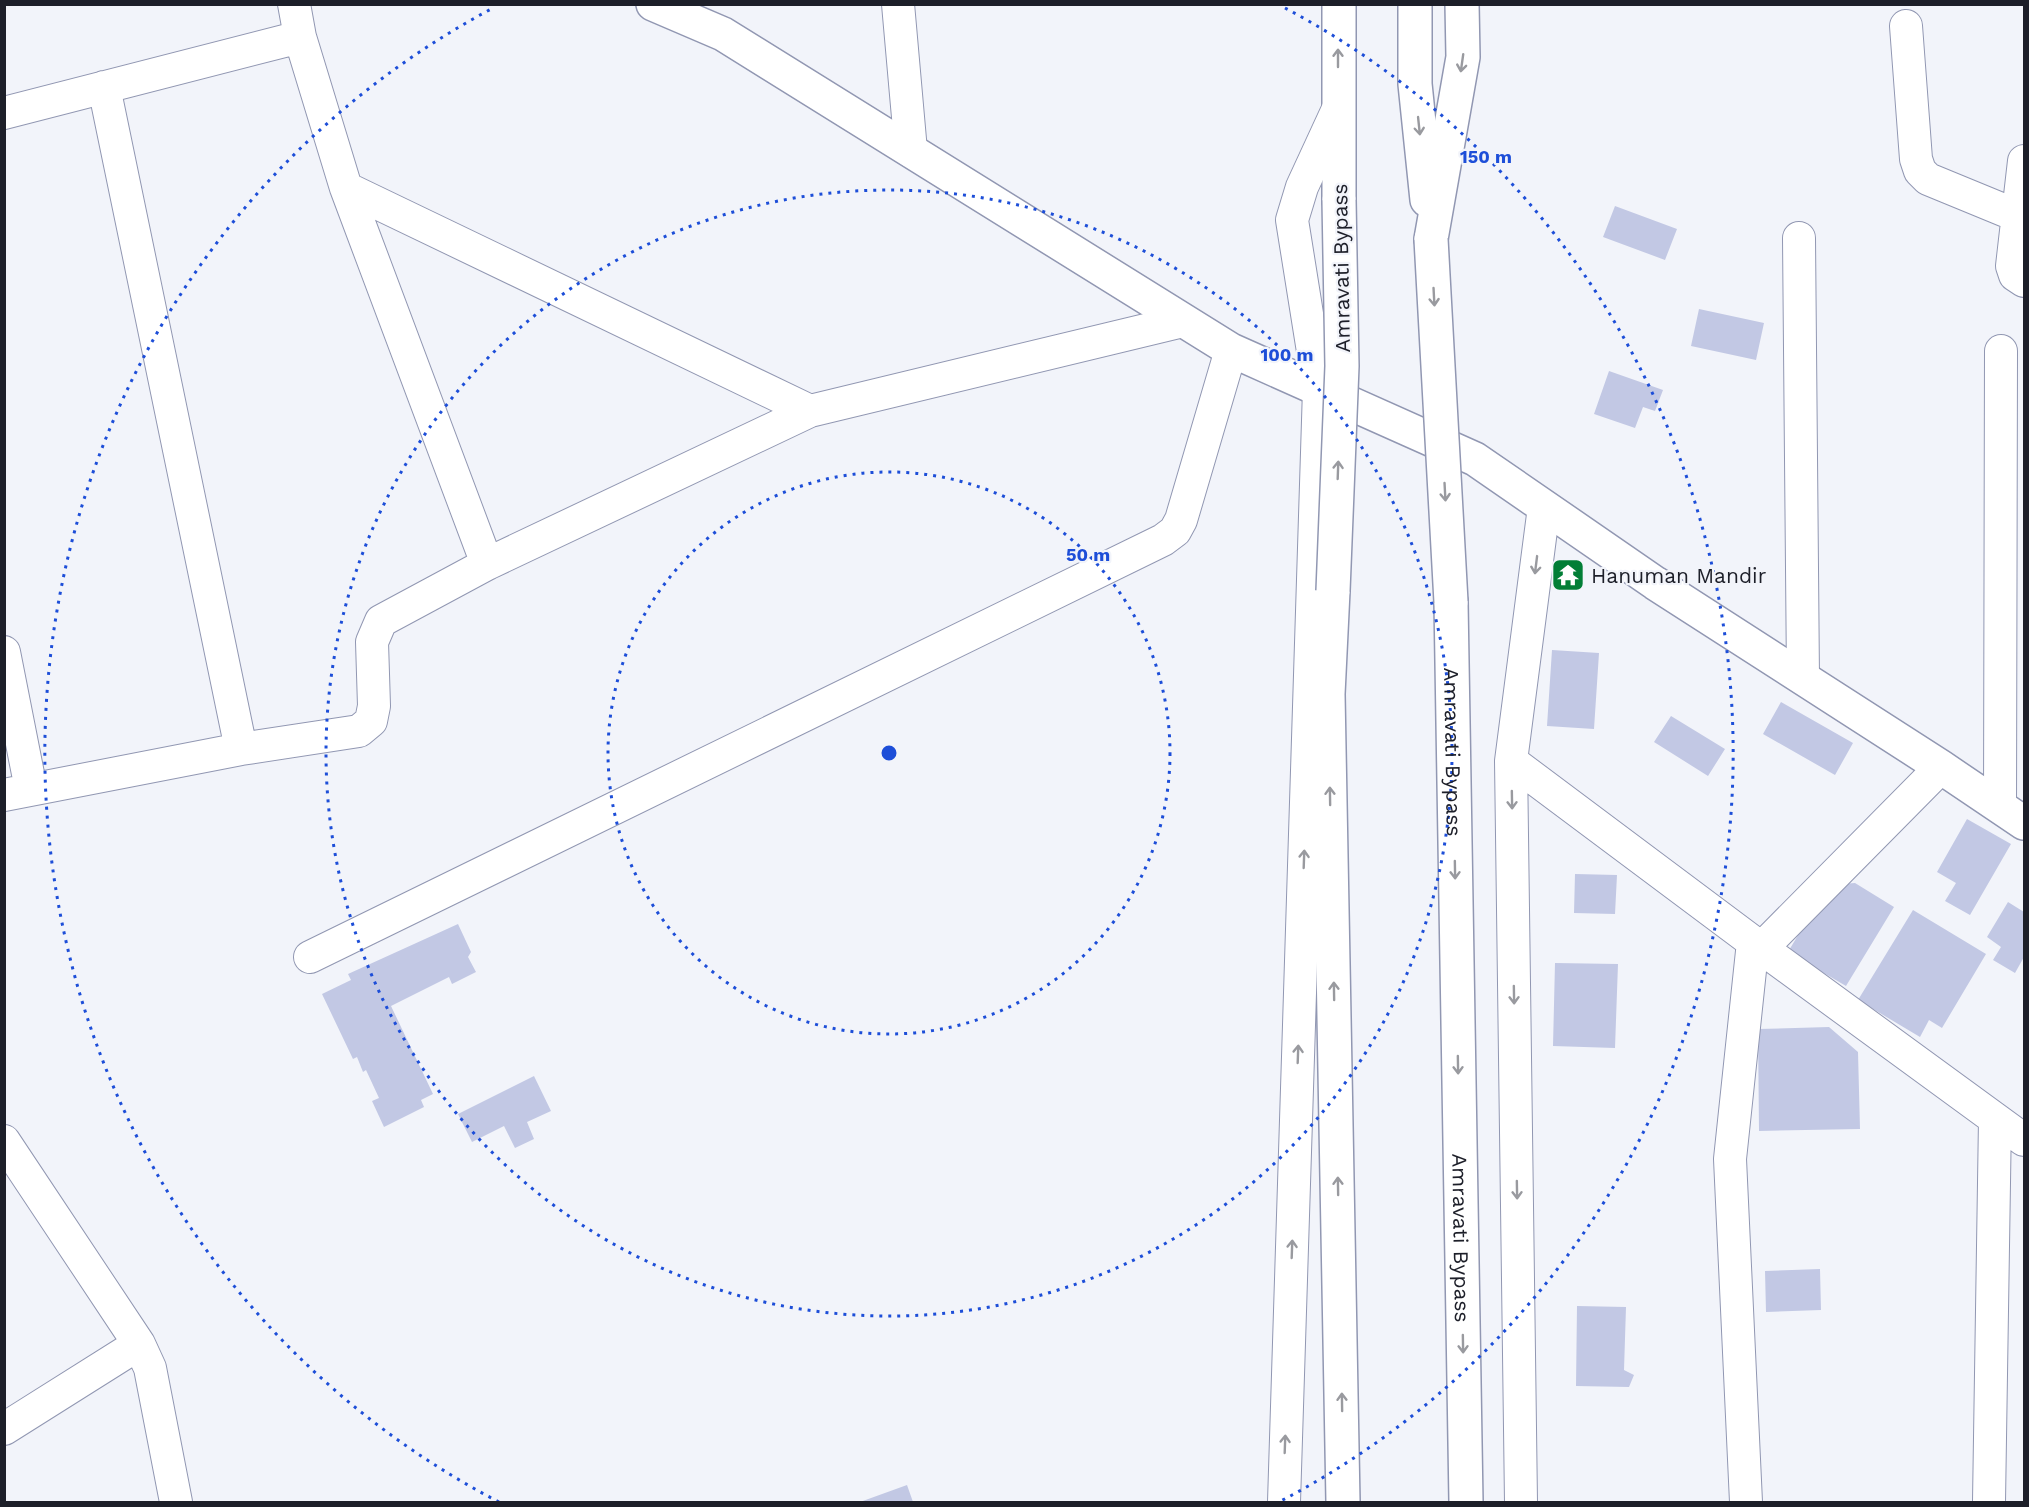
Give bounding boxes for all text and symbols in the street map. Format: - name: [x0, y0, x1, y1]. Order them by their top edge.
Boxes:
- one-way arrow: [1332, 48, 1344, 68]
- one-way arrow: [1456, 52, 1467, 72]
- one-way arrow: [1414, 115, 1425, 135]
- text: 150 m: [1460, 146, 1512, 167]
- street label: Amravati Bypass: [1327, 183, 1355, 353]
- one-way arrow: [1429, 287, 1440, 307]
- text: 100 m: [1260, 344, 1314, 365]
- one-way arrow: [1332, 460, 1343, 480]
- one-way arrow: [1439, 482, 1450, 501]
- text: 50 m: [1066, 544, 1110, 565]
- one-way arrow: [1531, 554, 1542, 574]
- temple icon: Hanuman Mandir: [1550, 557, 1586, 593]
- place label: Hanuman Mandir: [1591, 563, 1767, 588]
- street label: Amravati Bypass: [1440, 667, 1467, 837]
- centre of rings: [879, 743, 899, 763]
- one-way arrow: [1325, 787, 1336, 807]
- one-way arrow: [1506, 790, 1517, 810]
- one-way arrow: [1298, 850, 1310, 870]
- one-way arrow: [1449, 860, 1461, 880]
- one-way arrow: [1328, 982, 1340, 1002]
- one-way arrow: [1508, 984, 1520, 1004]
- one-way arrow: [1292, 1045, 1304, 1065]
- one-way arrow: [1452, 1055, 1464, 1075]
- street label: Amravati Bypass: [1448, 1153, 1476, 1323]
- one-way arrow: [1332, 1177, 1343, 1197]
- one-way arrow: [1511, 1179, 1523, 1199]
- one-way arrow: [1286, 1240, 1297, 1260]
- one-way arrow: [1457, 1334, 1469, 1354]
- one-way arrow: [1336, 1393, 1347, 1413]
- one-way arrow: [1280, 1435, 1291, 1455]

